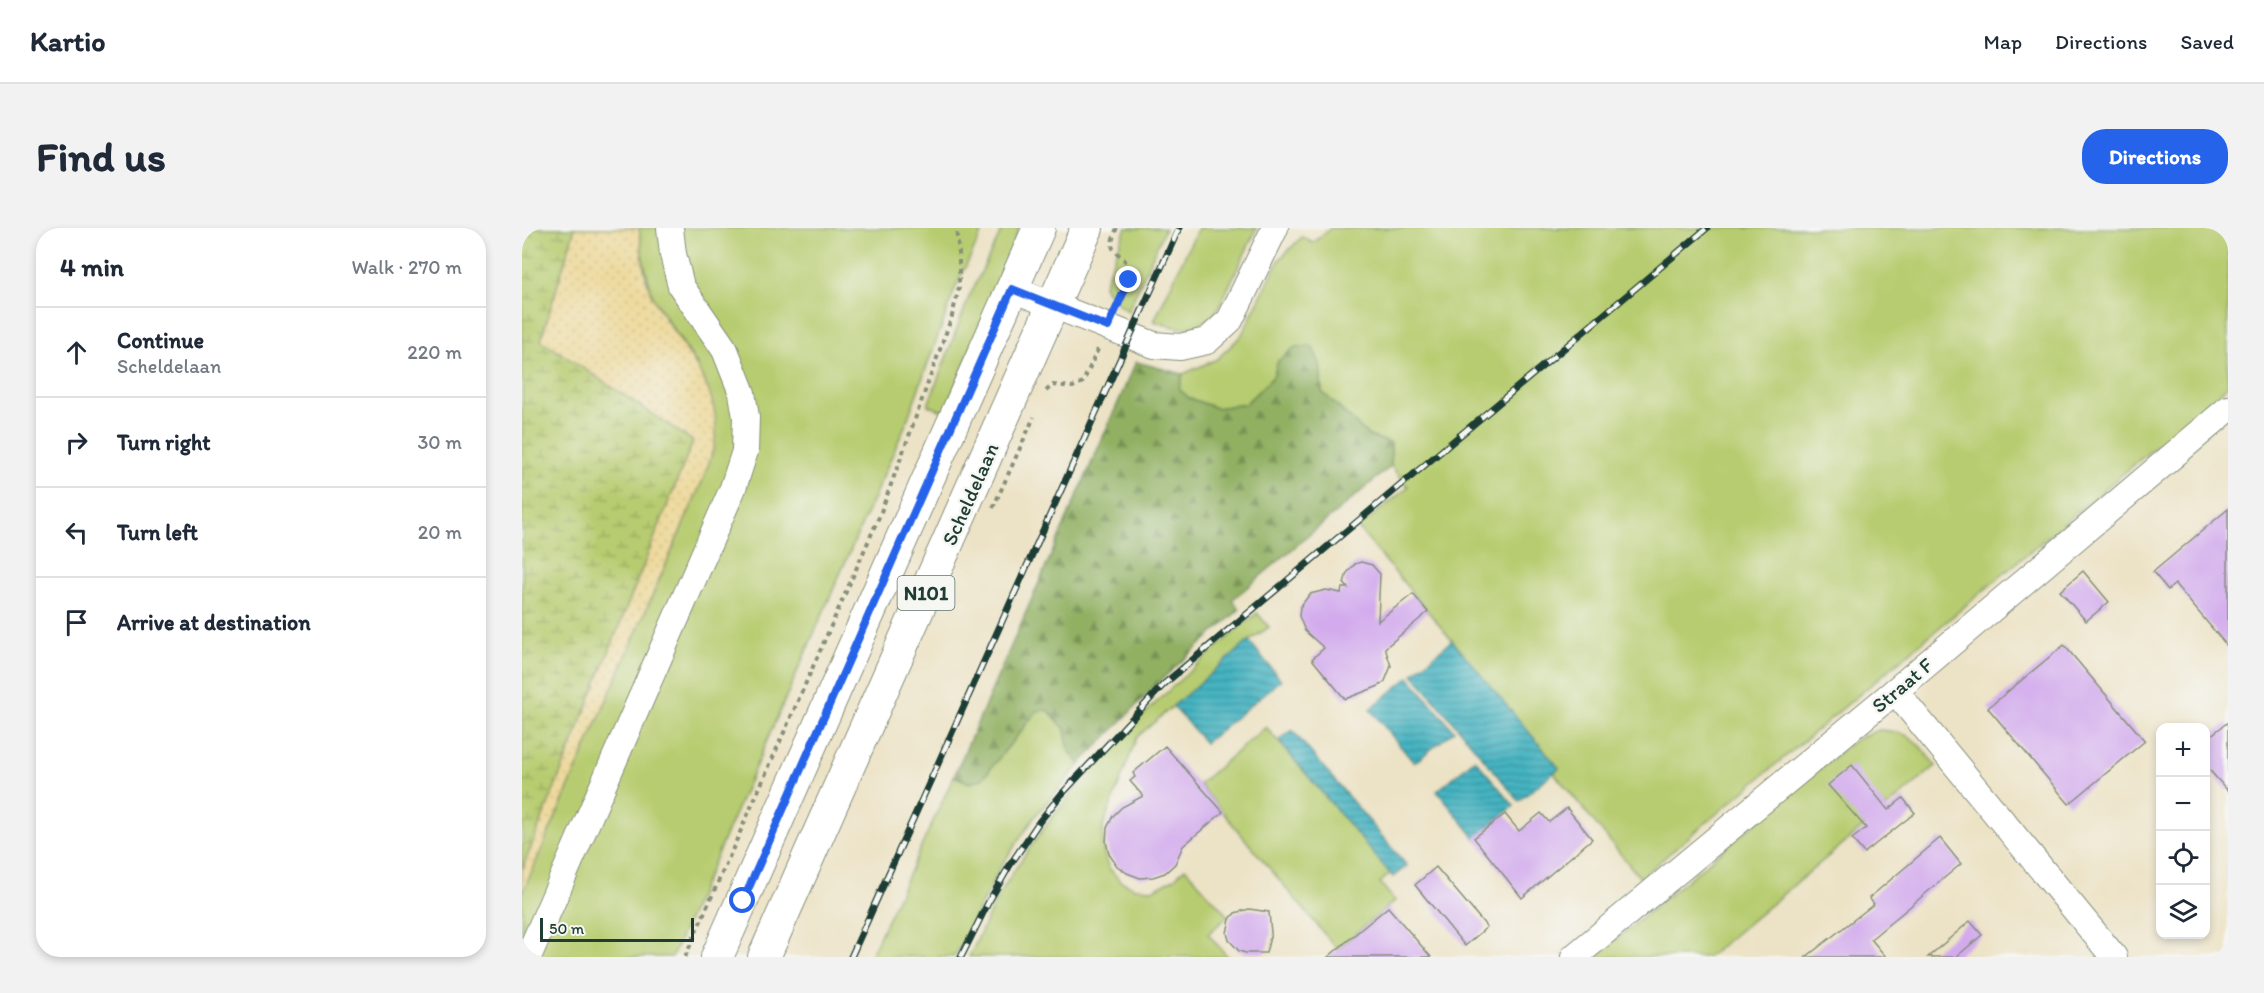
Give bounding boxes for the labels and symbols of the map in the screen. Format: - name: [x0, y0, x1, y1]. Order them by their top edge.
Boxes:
- route end: [1115, 266, 1141, 292]
- street label: Scheldelaan: [936, 439, 1004, 549]
- road number: N101: [898, 576, 954, 610]
- street label: Straat F: [1866, 652, 1938, 718]
- route start: [729, 887, 755, 913]
- scale bar: [540, 915, 694, 942]

